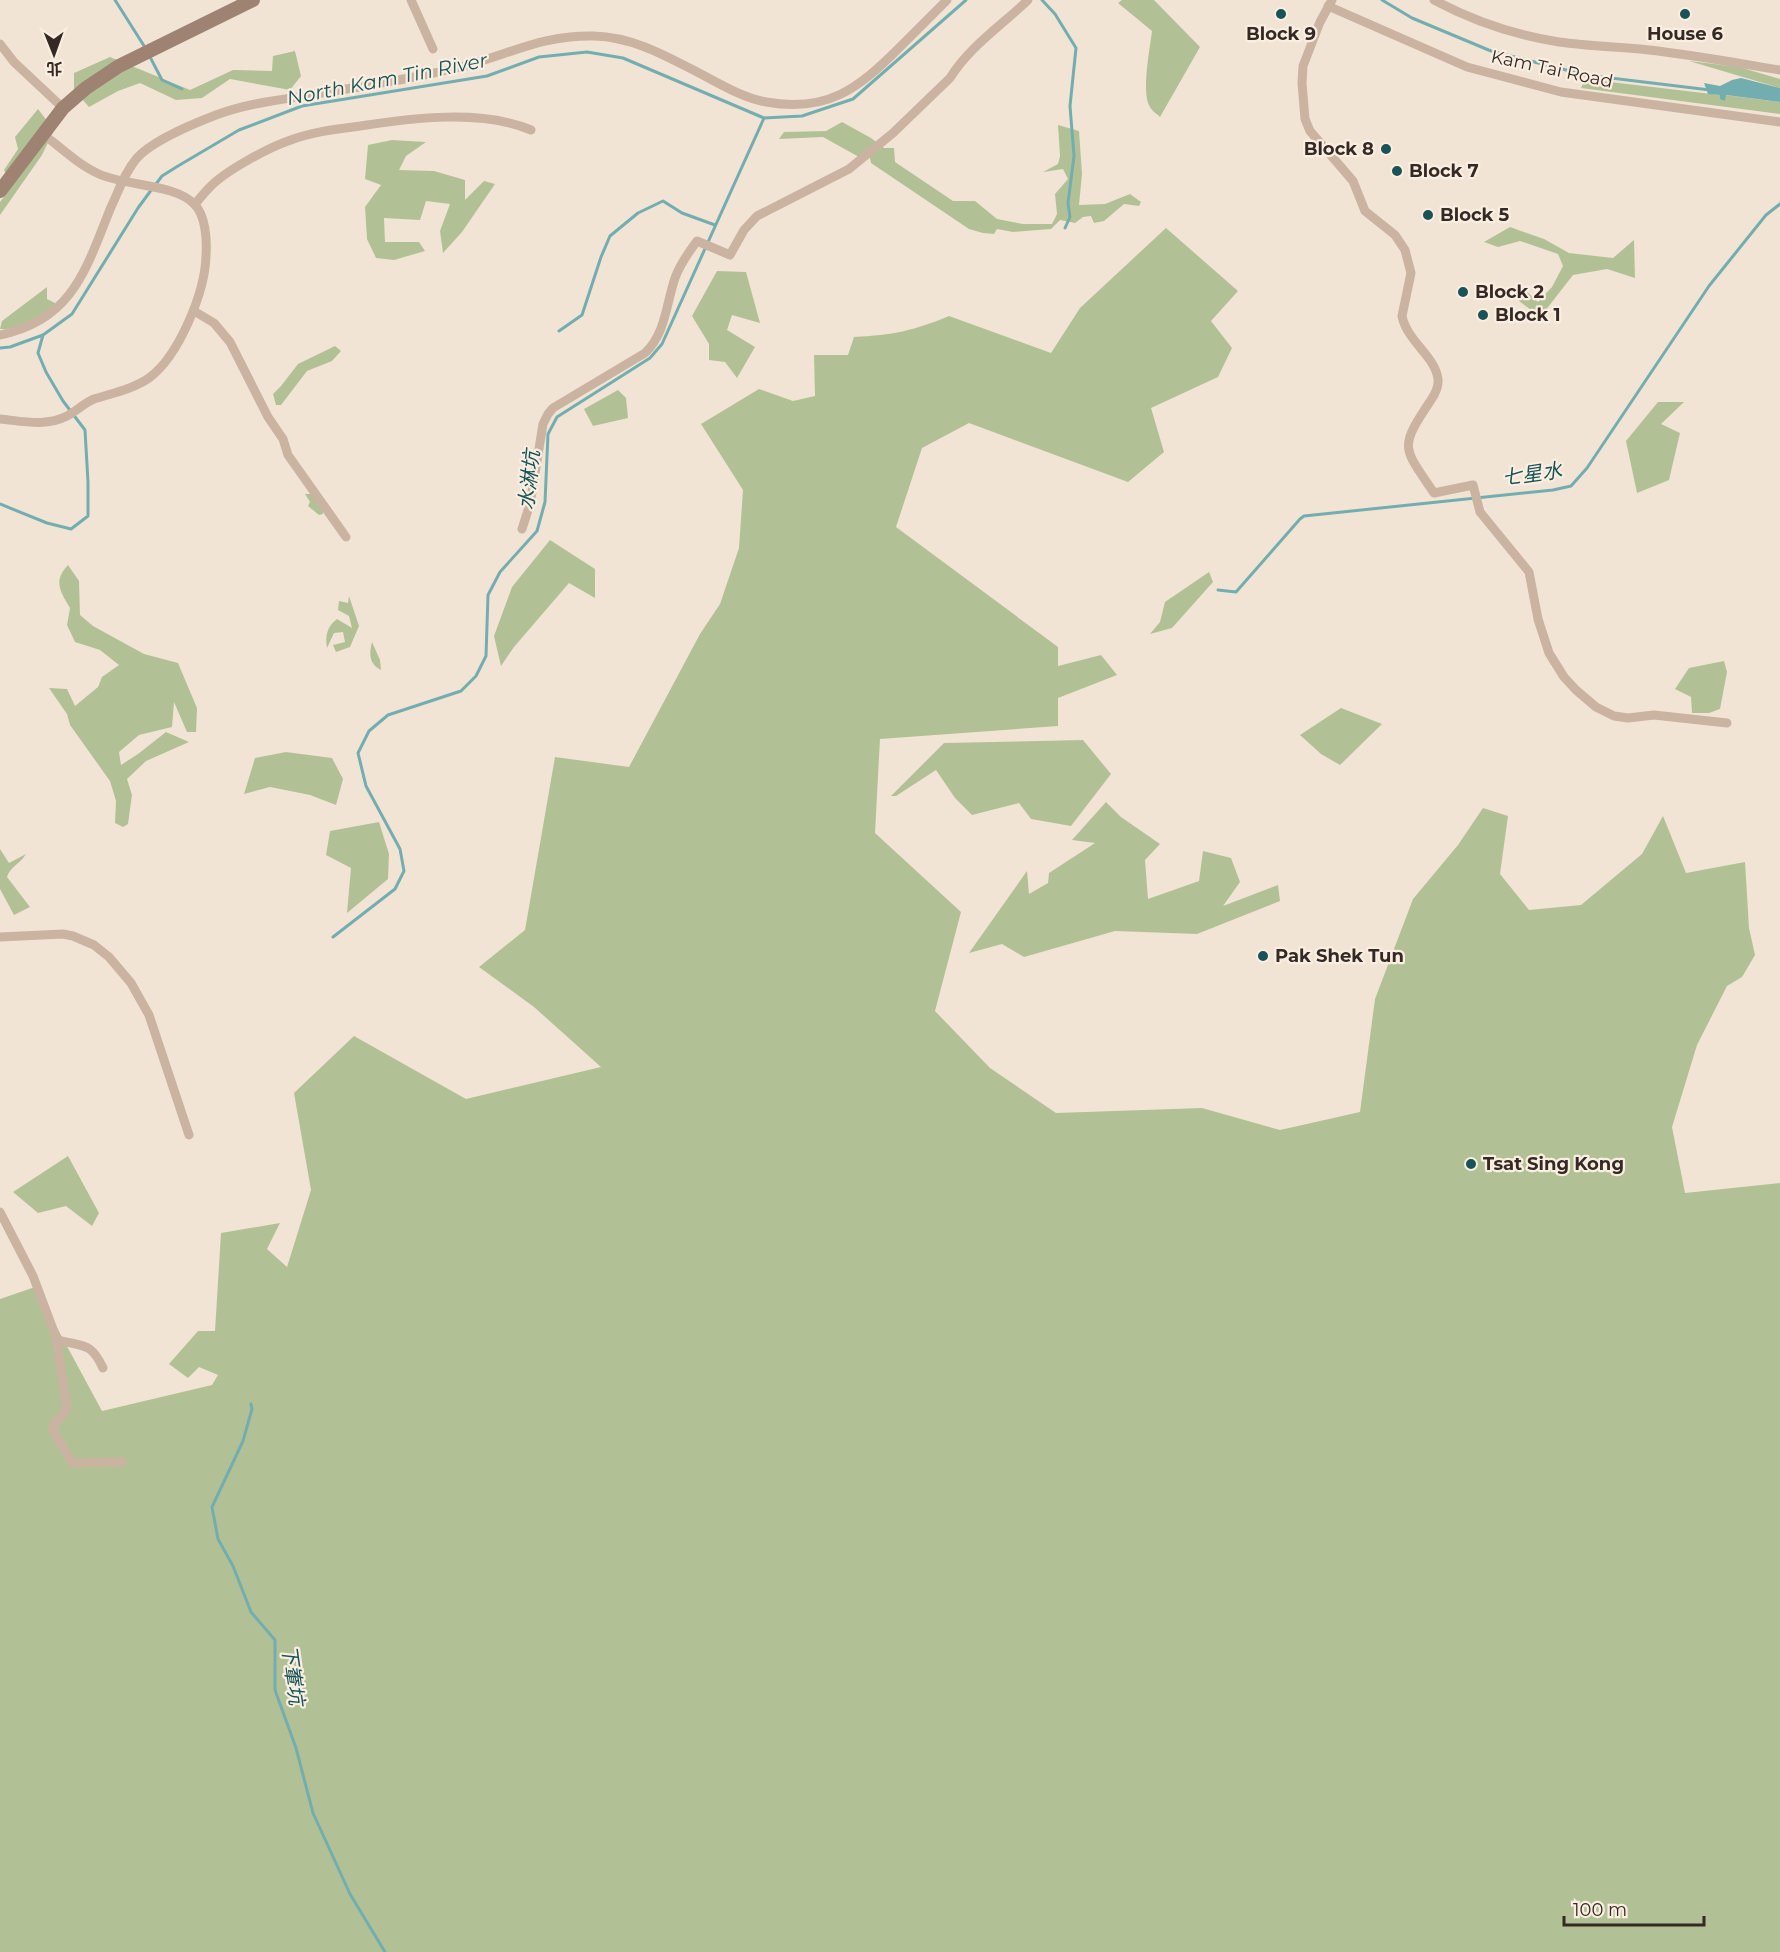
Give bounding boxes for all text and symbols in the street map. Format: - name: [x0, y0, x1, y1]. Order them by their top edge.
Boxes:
- marker: Block 9: [1274, 7, 1288, 21]
- marker: House 6: [1678, 7, 1692, 21]
- place label: Block 9: [1246, 23, 1316, 45]
- place label: House 6: [1647, 23, 1724, 45]
- north arrow: [24, 24, 84, 84]
- street label: Kam Tai Road: [1489, 45, 1615, 93]
- water label: North Kam Tin River: [285, 48, 490, 110]
- text: 北: [46, 59, 62, 78]
- place label: Block 8: [1304, 138, 1374, 160]
- marker: Block 8: [1379, 142, 1393, 156]
- place label: Block 7: [1409, 160, 1479, 182]
- marker: Block 7: [1390, 164, 1404, 178]
- place label: Block 5: [1440, 204, 1509, 226]
- marker: Block 5: [1421, 208, 1435, 222]
- place label: Block 2: [1475, 281, 1544, 303]
- marker: Block 2: [1456, 285, 1470, 299]
- place label: Block 1: [1495, 304, 1561, 326]
- marker: Block 1: [1476, 308, 1490, 322]
- water label: 水淋坑: [514, 446, 544, 511]
- water label: 七星水: [1501, 458, 1564, 490]
- place label: Pak Shek Tun: [1275, 945, 1404, 967]
- marker: Pak Shek Tun: [1256, 949, 1270, 963]
- place label: Tsat Sing Kong: [1483, 1153, 1624, 1175]
- marker: Tsat Sing Kong: [1464, 1157, 1478, 1171]
- water label: 下輋坑: [277, 1644, 309, 1709]
- scale bar: [1564, 1889, 1704, 1927]
- text: 100 m: [1573, 1899, 1627, 1921]

